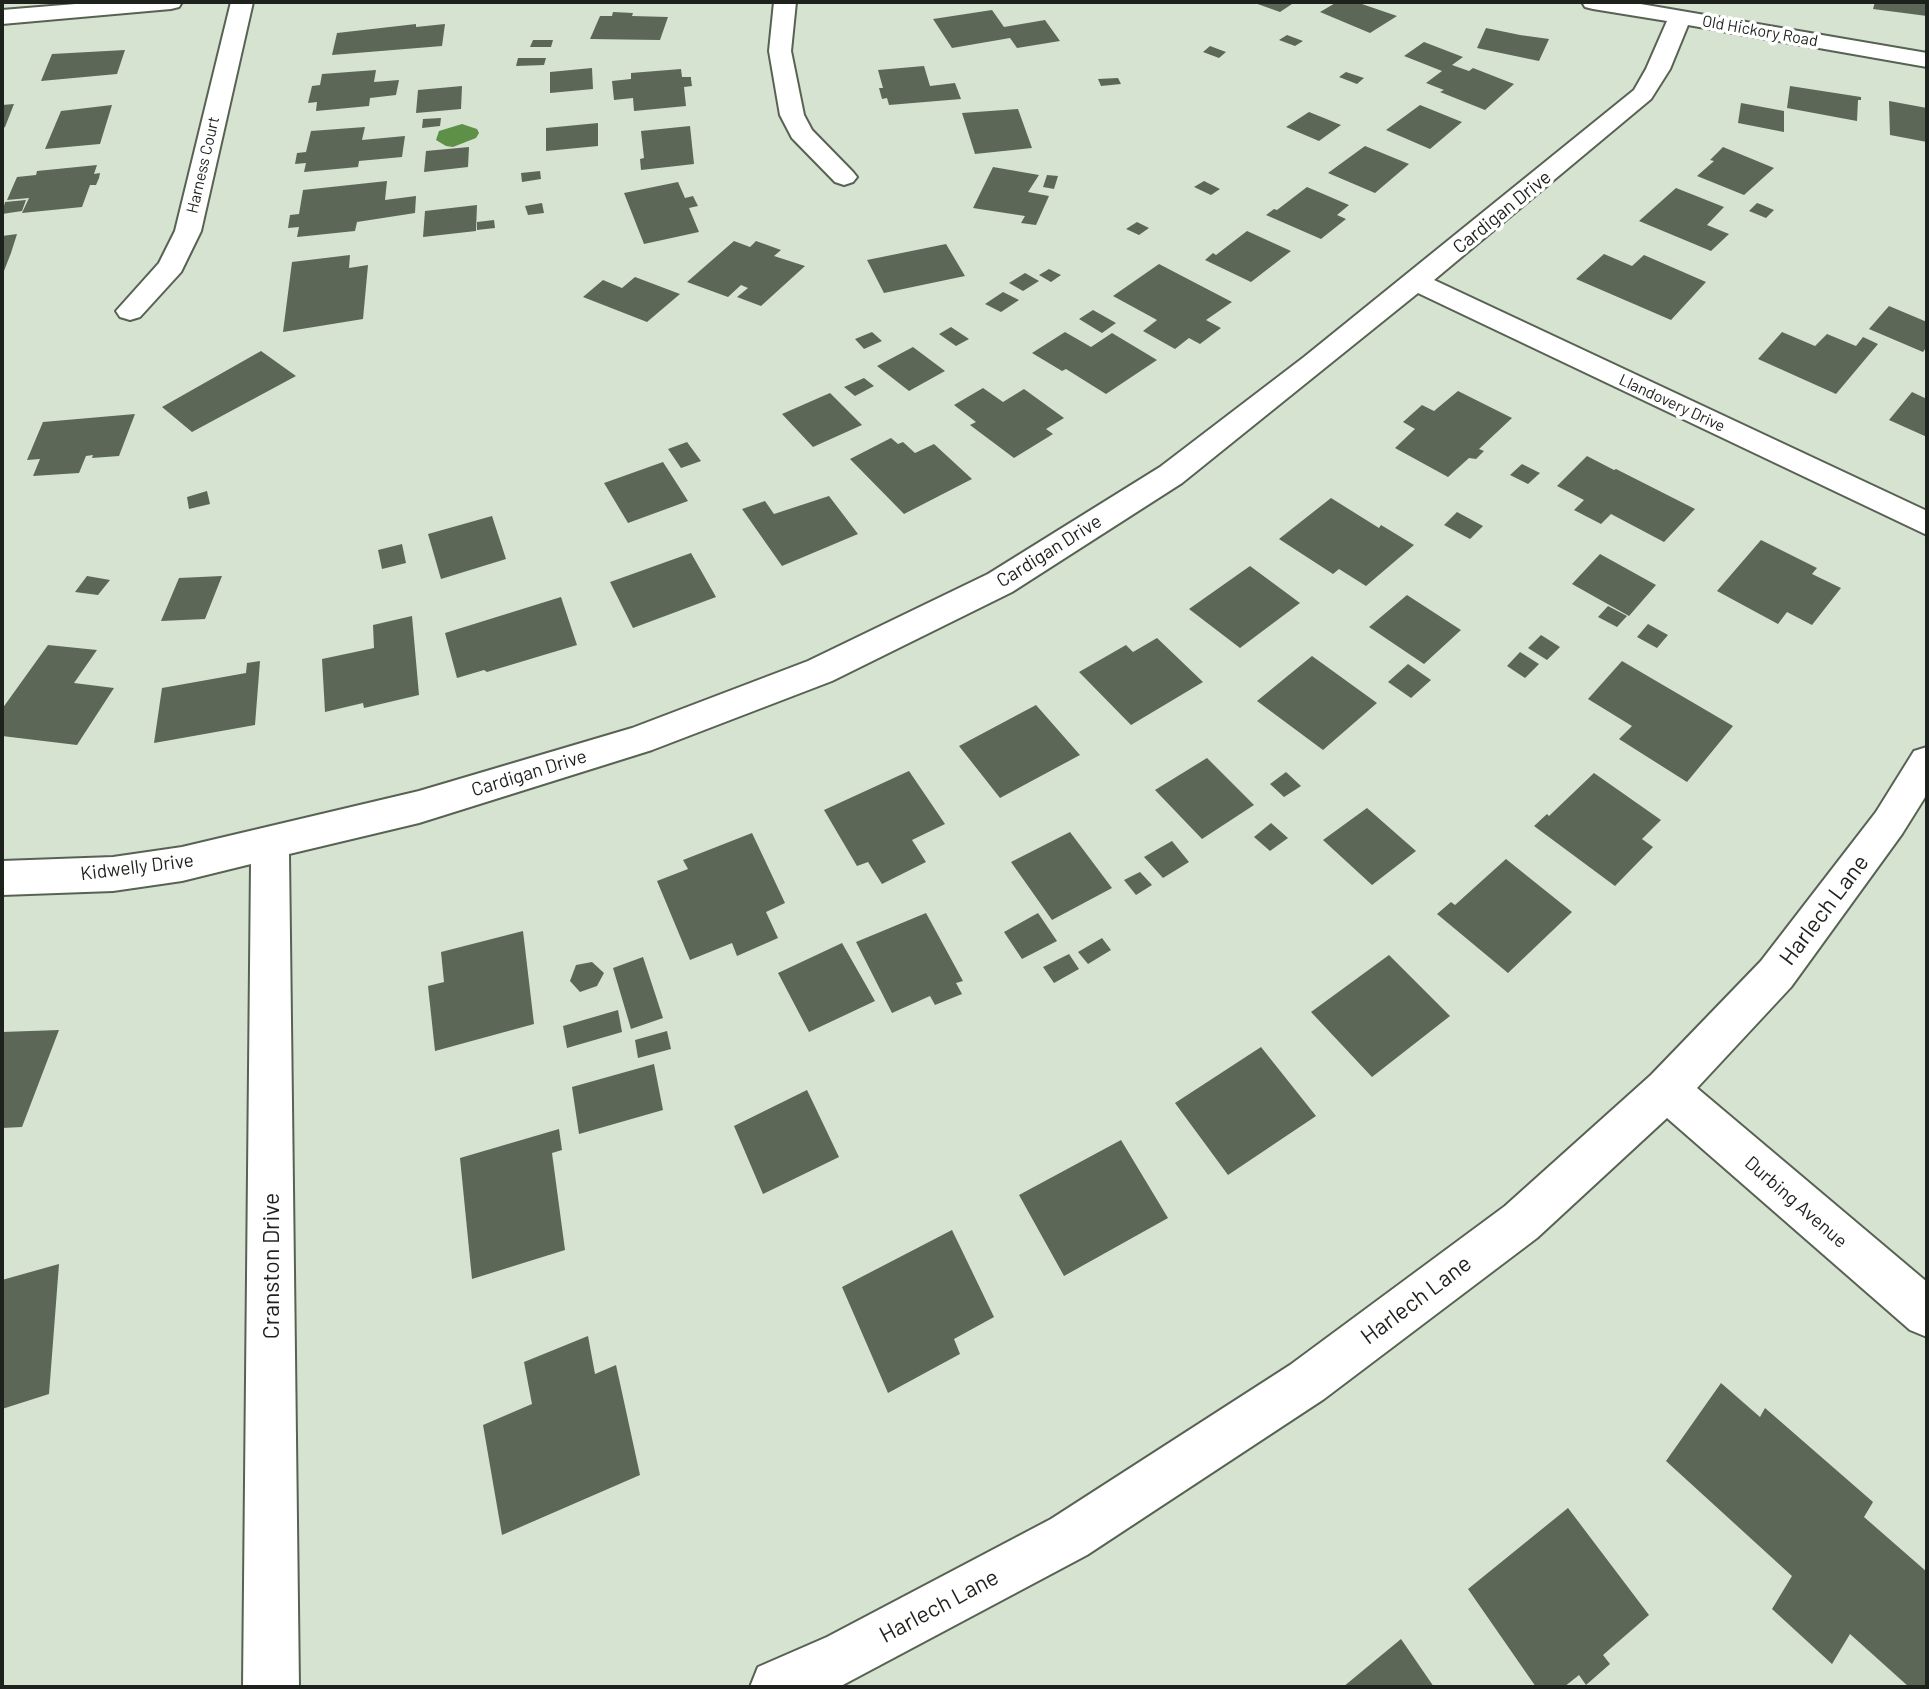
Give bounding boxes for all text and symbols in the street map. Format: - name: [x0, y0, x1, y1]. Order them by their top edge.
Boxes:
- street label: Old Hickory Road: [1701, 11, 1819, 51]
- street label: Harness Court: [183, 115, 223, 215]
- street label: Cardigan Drive: [1448, 166, 1556, 258]
- street label: Llandovery Drive: [1616, 370, 1728, 436]
- street label: Cardigan Drive: [992, 510, 1106, 592]
- street label: Cardigan Drive: [469, 745, 589, 801]
- street label: Kidwelly Drive: [79, 849, 195, 885]
- street label: Harlech Lane: [1774, 849, 1874, 971]
- street label: Durbing Avenue: [1740, 1151, 1852, 1253]
- street label: Cranston Drive: [257, 1193, 285, 1339]
- street label: Harlech Lane: [1355, 1250, 1477, 1350]
- street label: Harlech Lane: [875, 1563, 1003, 1649]

